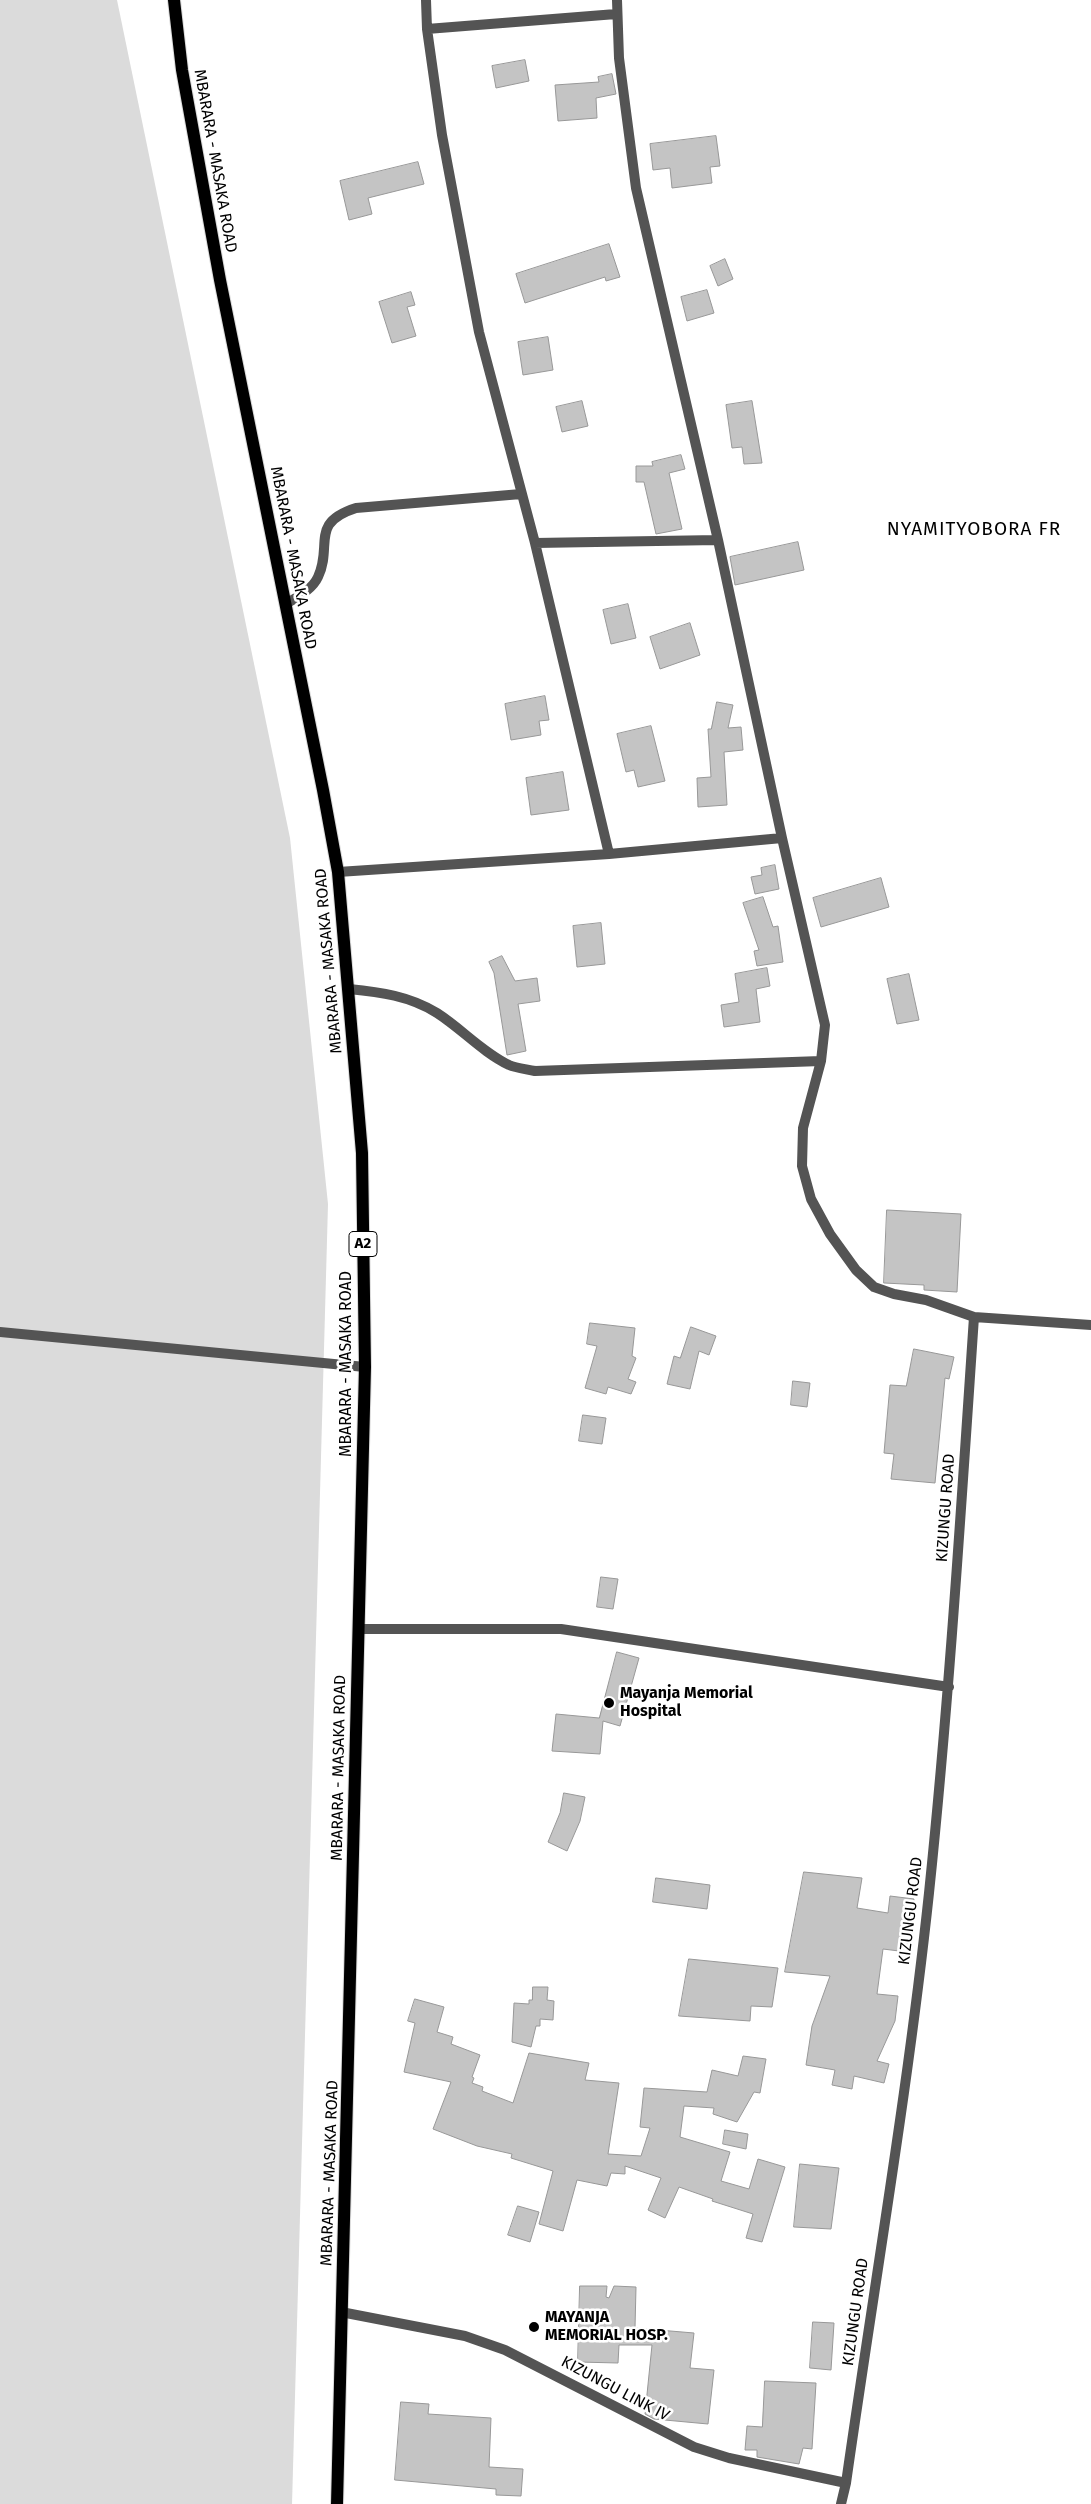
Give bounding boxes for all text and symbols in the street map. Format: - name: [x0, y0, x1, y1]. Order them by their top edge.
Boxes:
- street label: MBARARA - MASAKA ROAD: [189, 68, 241, 254]
- street label: MBARARA - MASAKA ROAD: [266, 465, 320, 651]
- district label: NYAMITYOBORA FR: [885, 519, 1063, 541]
- street label: MBARARA - MASAKA ROAD: [311, 867, 347, 1055]
- road number: A2: [349, 1232, 377, 1256]
- street label: MBARARA - MASAKA ROAD: [337, 1271, 357, 1457]
- street label: KIZUNGU ROAD: [933, 1453, 959, 1563]
- street label: MBARARA - MASAKA ROAD: [328, 1675, 350, 1861]
- place label: Mayanja Memorial Hospital: [620, 1684, 753, 1722]
- marker: Mayanja Memorial Hospital: [602, 1696, 616, 1710]
- street label: KIZUNGU ROAD: [895, 1856, 927, 1966]
- street label: MBARARA - MASAKA ROAD: [317, 2080, 343, 2266]
- street label: KIZUNGU ROAD: [839, 2257, 873, 2367]
- place label: MAYANJA MEMORIAL HOSP.: [545, 2308, 668, 2346]
- marker: MAYANJA MEMORIAL HOSP.: [527, 2320, 541, 2334]
- street label: KIZUNGU LINK IV: [558, 2352, 672, 2426]

